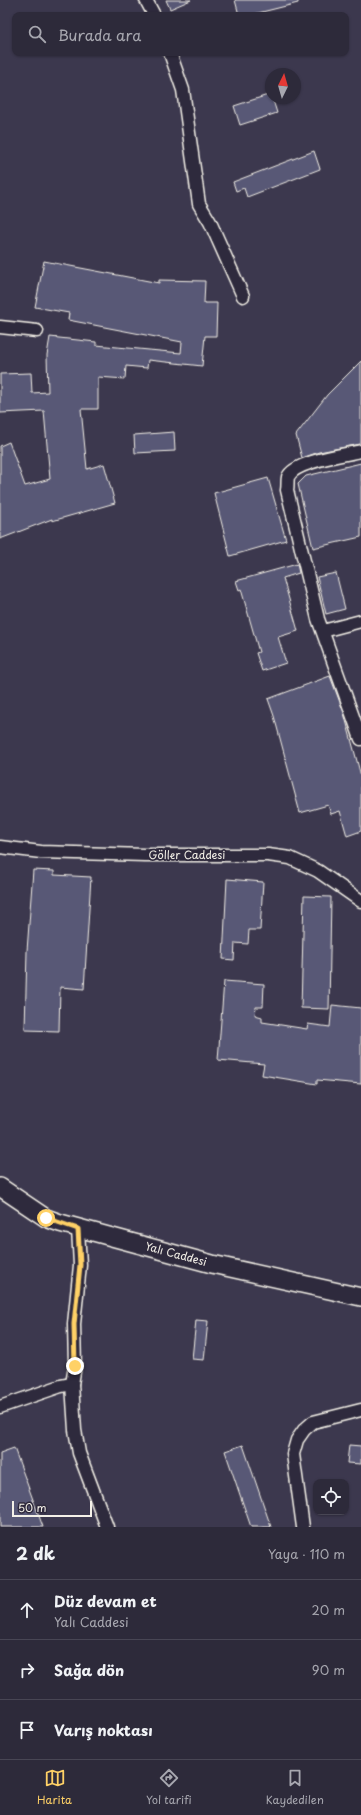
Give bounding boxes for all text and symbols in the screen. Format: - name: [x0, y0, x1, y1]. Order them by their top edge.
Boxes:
- search box: [12, 12, 349, 56]
- icon: search: [26, 23, 48, 45]
- text: Burada ara: [58, 23, 141, 46]
- north arrow: [265, 68, 301, 104]
- street label: Göller Caddesi: [149, 846, 225, 863]
- route start: [37, 1209, 55, 1227]
- street label: Yalı Caddesi: [143, 1237, 209, 1270]
- route end: [66, 1357, 84, 1375]
- map controls: [313, 1479, 349, 1515]
- button: locate: [313, 1479, 349, 1515]
- scale bar: [12, 1499, 92, 1518]
- text: 50 m: [18, 1499, 47, 1516]
- text: 2 dk: [16, 1540, 55, 1566]
- text: Yaya · 110 m: [268, 1544, 345, 1563]
- text: Düz devam et: [54, 1589, 157, 1612]
- icon: ahead: [16, 1599, 38, 1621]
- text: 20 m: [311, 1600, 345, 1619]
- text: Yalı Caddesi: [54, 1612, 129, 1631]
- text: Sağa dön: [54, 1658, 124, 1681]
- icon: right: [16, 1659, 38, 1681]
- text: 90 m: [312, 1660, 345, 1679]
- text: Varış noktası: [54, 1718, 153, 1741]
- icon: arrive: [16, 1719, 38, 1741]
- tab: Harita: [37, 1767, 72, 1808]
- tab: Yol tarifi: [146, 1767, 192, 1808]
- tab: Kaydedilen: [266, 1767, 324, 1808]

